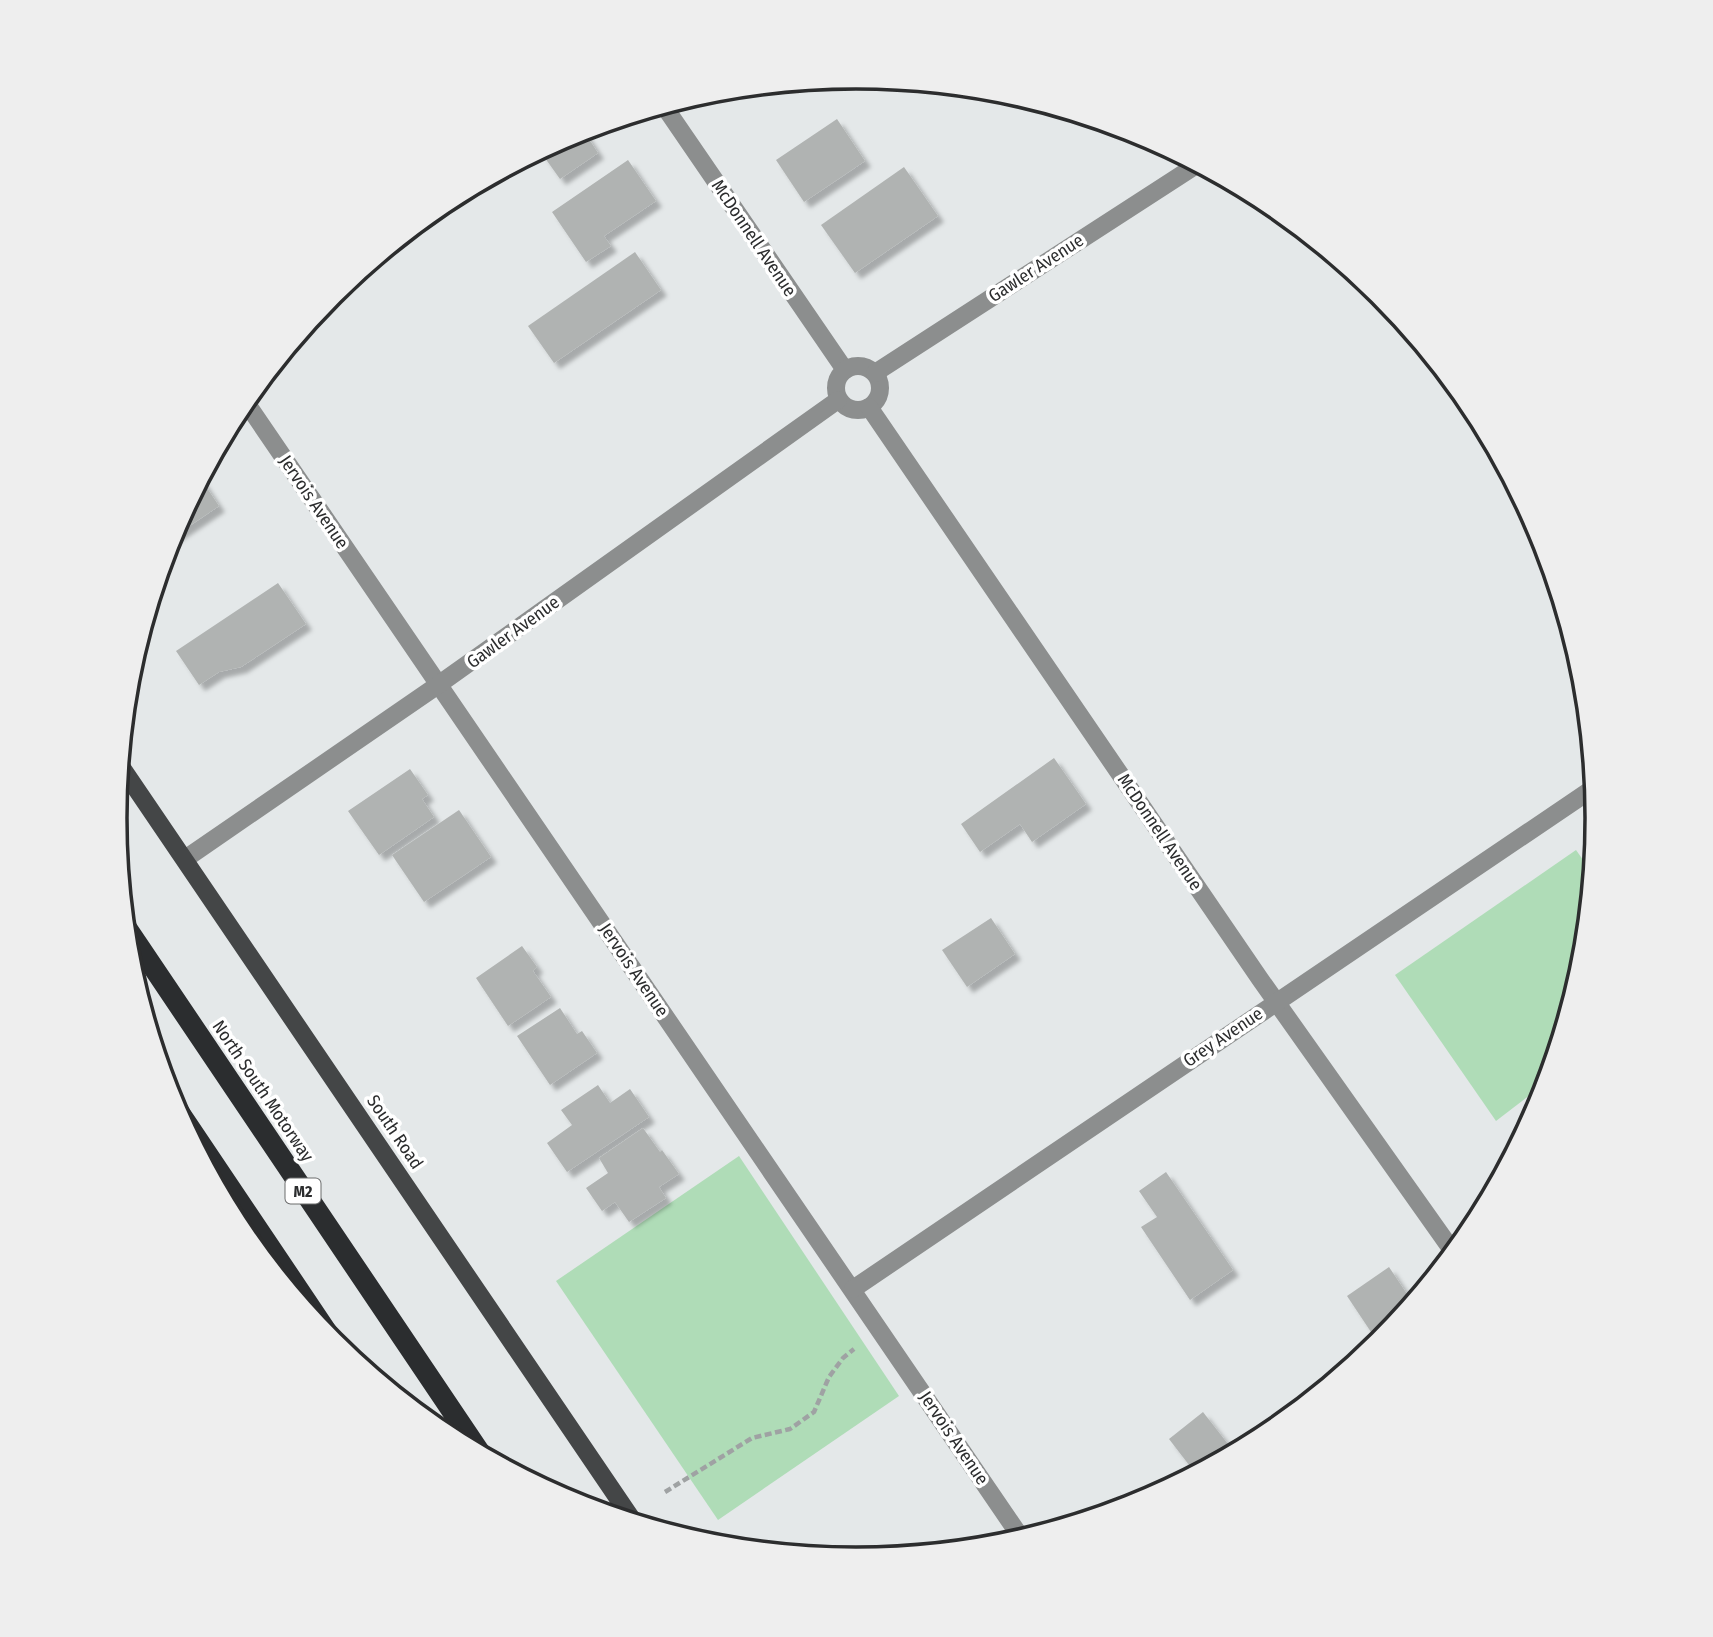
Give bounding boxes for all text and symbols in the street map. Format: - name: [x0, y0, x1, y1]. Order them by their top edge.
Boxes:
- street label: McDonnell Avenue: [707, 175, 801, 301]
- street label: Gawler Avenue: [984, 229, 1088, 307]
- street label: Jervois Avenue: [275, 451, 353, 553]
- street label: Gawler Avenue: [462, 591, 564, 673]
- street label: McDonnell Avenue: [1113, 769, 1207, 895]
- street label: Jervois Avenue: [595, 919, 673, 1021]
- street label: Grey Avenue: [1179, 1002, 1267, 1072]
- street label: North South Motorway: [208, 1016, 318, 1166]
- street label: South Road: [362, 1091, 428, 1173]
- road number: M2: [286, 1178, 320, 1204]
- street label: Jervois Avenue: [915, 1387, 993, 1489]

